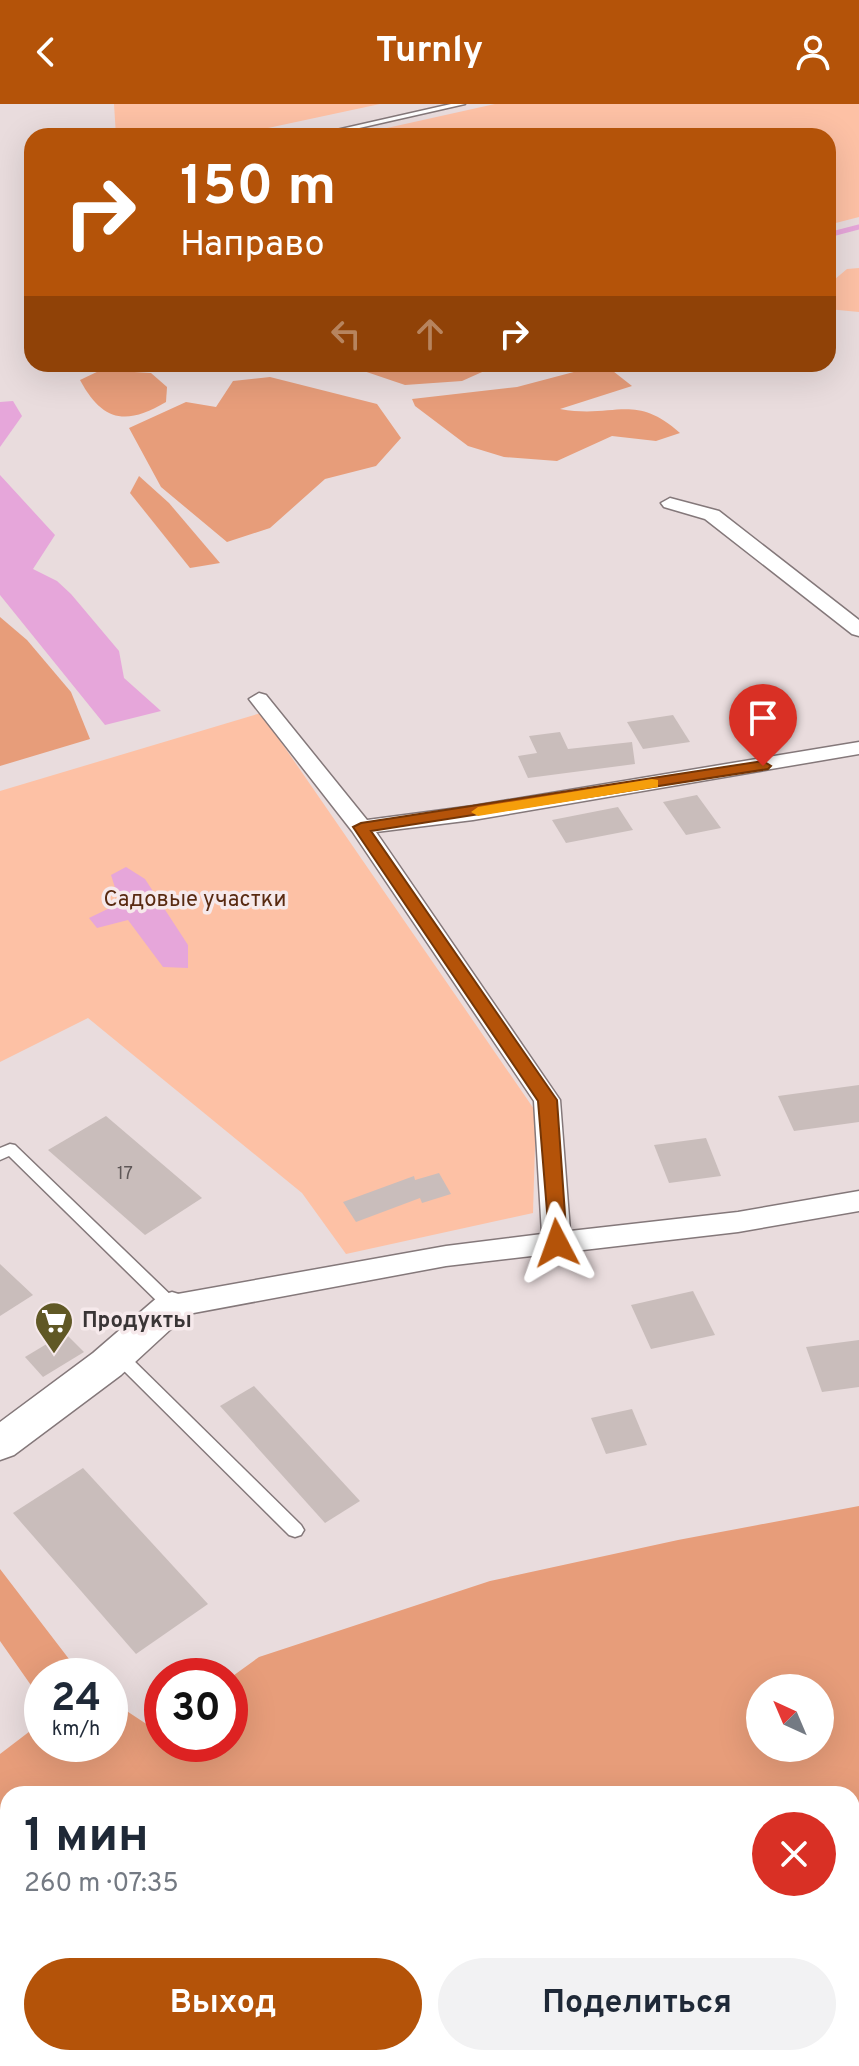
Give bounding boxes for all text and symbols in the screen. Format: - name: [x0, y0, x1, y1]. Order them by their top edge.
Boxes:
- text: Turnly: [376, 29, 483, 75]
- icon: back: [24, 30, 68, 74]
- icon: person: [791, 30, 835, 74]
- text: 150 m: [180, 154, 336, 224]
- icon: right: [48, 160, 152, 264]
- text: Направо: [180, 223, 325, 269]
- icon: left: [324, 312, 368, 356]
- icon: ahead: [408, 312, 452, 356]
- icon: right: [492, 312, 536, 356]
- pin: [729, 684, 797, 766]
- icon: arrive: [741, 696, 785, 740]
- park label: Садовые участки: [104, 887, 286, 914]
- house number: 17: [117, 1163, 133, 1186]
- position arrow: [515, 1201, 599, 1285]
- supermarket icon: Продукты: [33, 1300, 75, 1355]
- place label: Продукты: [82, 1308, 192, 1335]
- speed limit sign: 30: [144, 1658, 248, 1762]
- north arrow: [746, 1674, 834, 1762]
- map controls: [746, 1674, 834, 1762]
- text: 24: [51, 1675, 101, 1725]
- text: km/h: [52, 1717, 100, 1743]
- text: 1 мин: [24, 1808, 149, 1868]
- button: close: [752, 1812, 836, 1896]
- text: 260 m · 07:35: [24, 1868, 179, 1901]
- button: Выход: [24, 1958, 422, 2050]
- button: Поделиться: [438, 1958, 836, 2050]

